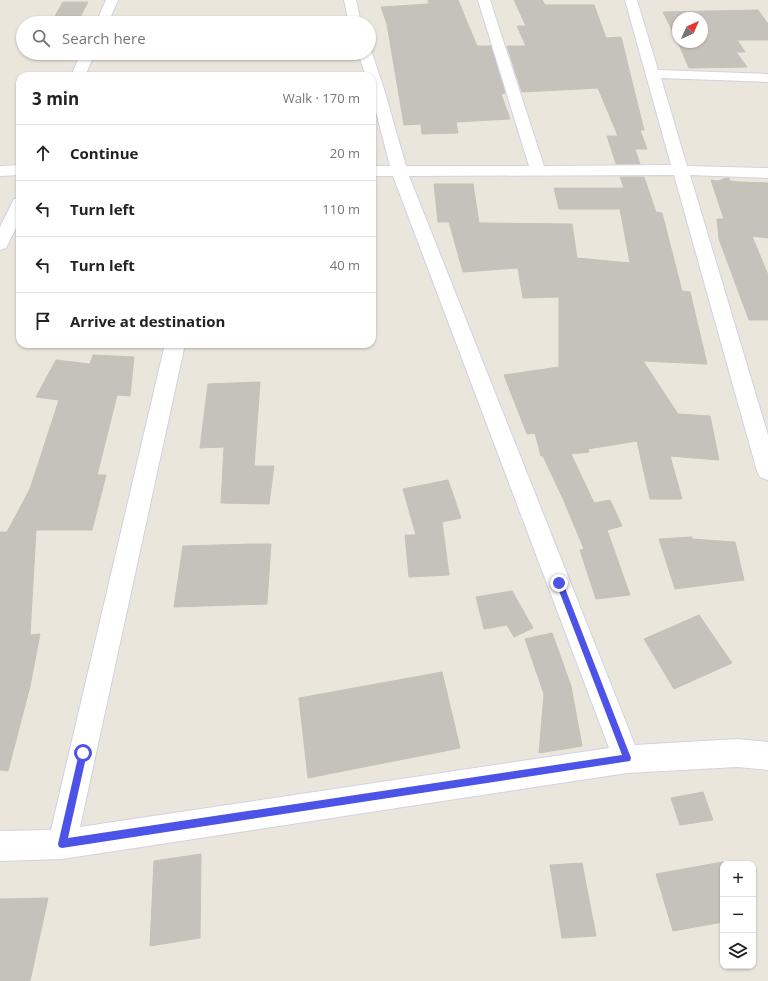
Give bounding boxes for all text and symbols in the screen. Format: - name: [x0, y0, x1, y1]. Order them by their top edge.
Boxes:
- north arrow: [672, 12, 708, 48]
- search box: [16, 16, 376, 60]
- icon: search: [30, 27, 52, 49]
- text: Search here: [62, 28, 146, 48]
- text: 3 min: [32, 87, 79, 110]
- text: Walk · 170 m: [283, 89, 360, 107]
- icon: ahead: [32, 142, 54, 164]
- text: Continue: [70, 143, 138, 163]
- text: 20 m: [330, 144, 360, 162]
- icon: left: [32, 198, 54, 220]
- text: Turn left: [70, 199, 135, 219]
- text: 110 m: [322, 200, 360, 218]
- icon: left: [32, 254, 54, 276]
- text: Turn left: [70, 255, 135, 275]
- text: 40 m: [330, 256, 360, 274]
- icon: arrive: [32, 310, 54, 332]
- text: Arrive at destination: [70, 311, 225, 331]
- route end: [550, 574, 568, 592]
- route start: [74, 744, 92, 762]
- map controls: [720, 861, 756, 969]
- button: +: [720, 861, 756, 897]
- button: −: [720, 897, 756, 933]
- button: layers: [720, 933, 756, 969]

